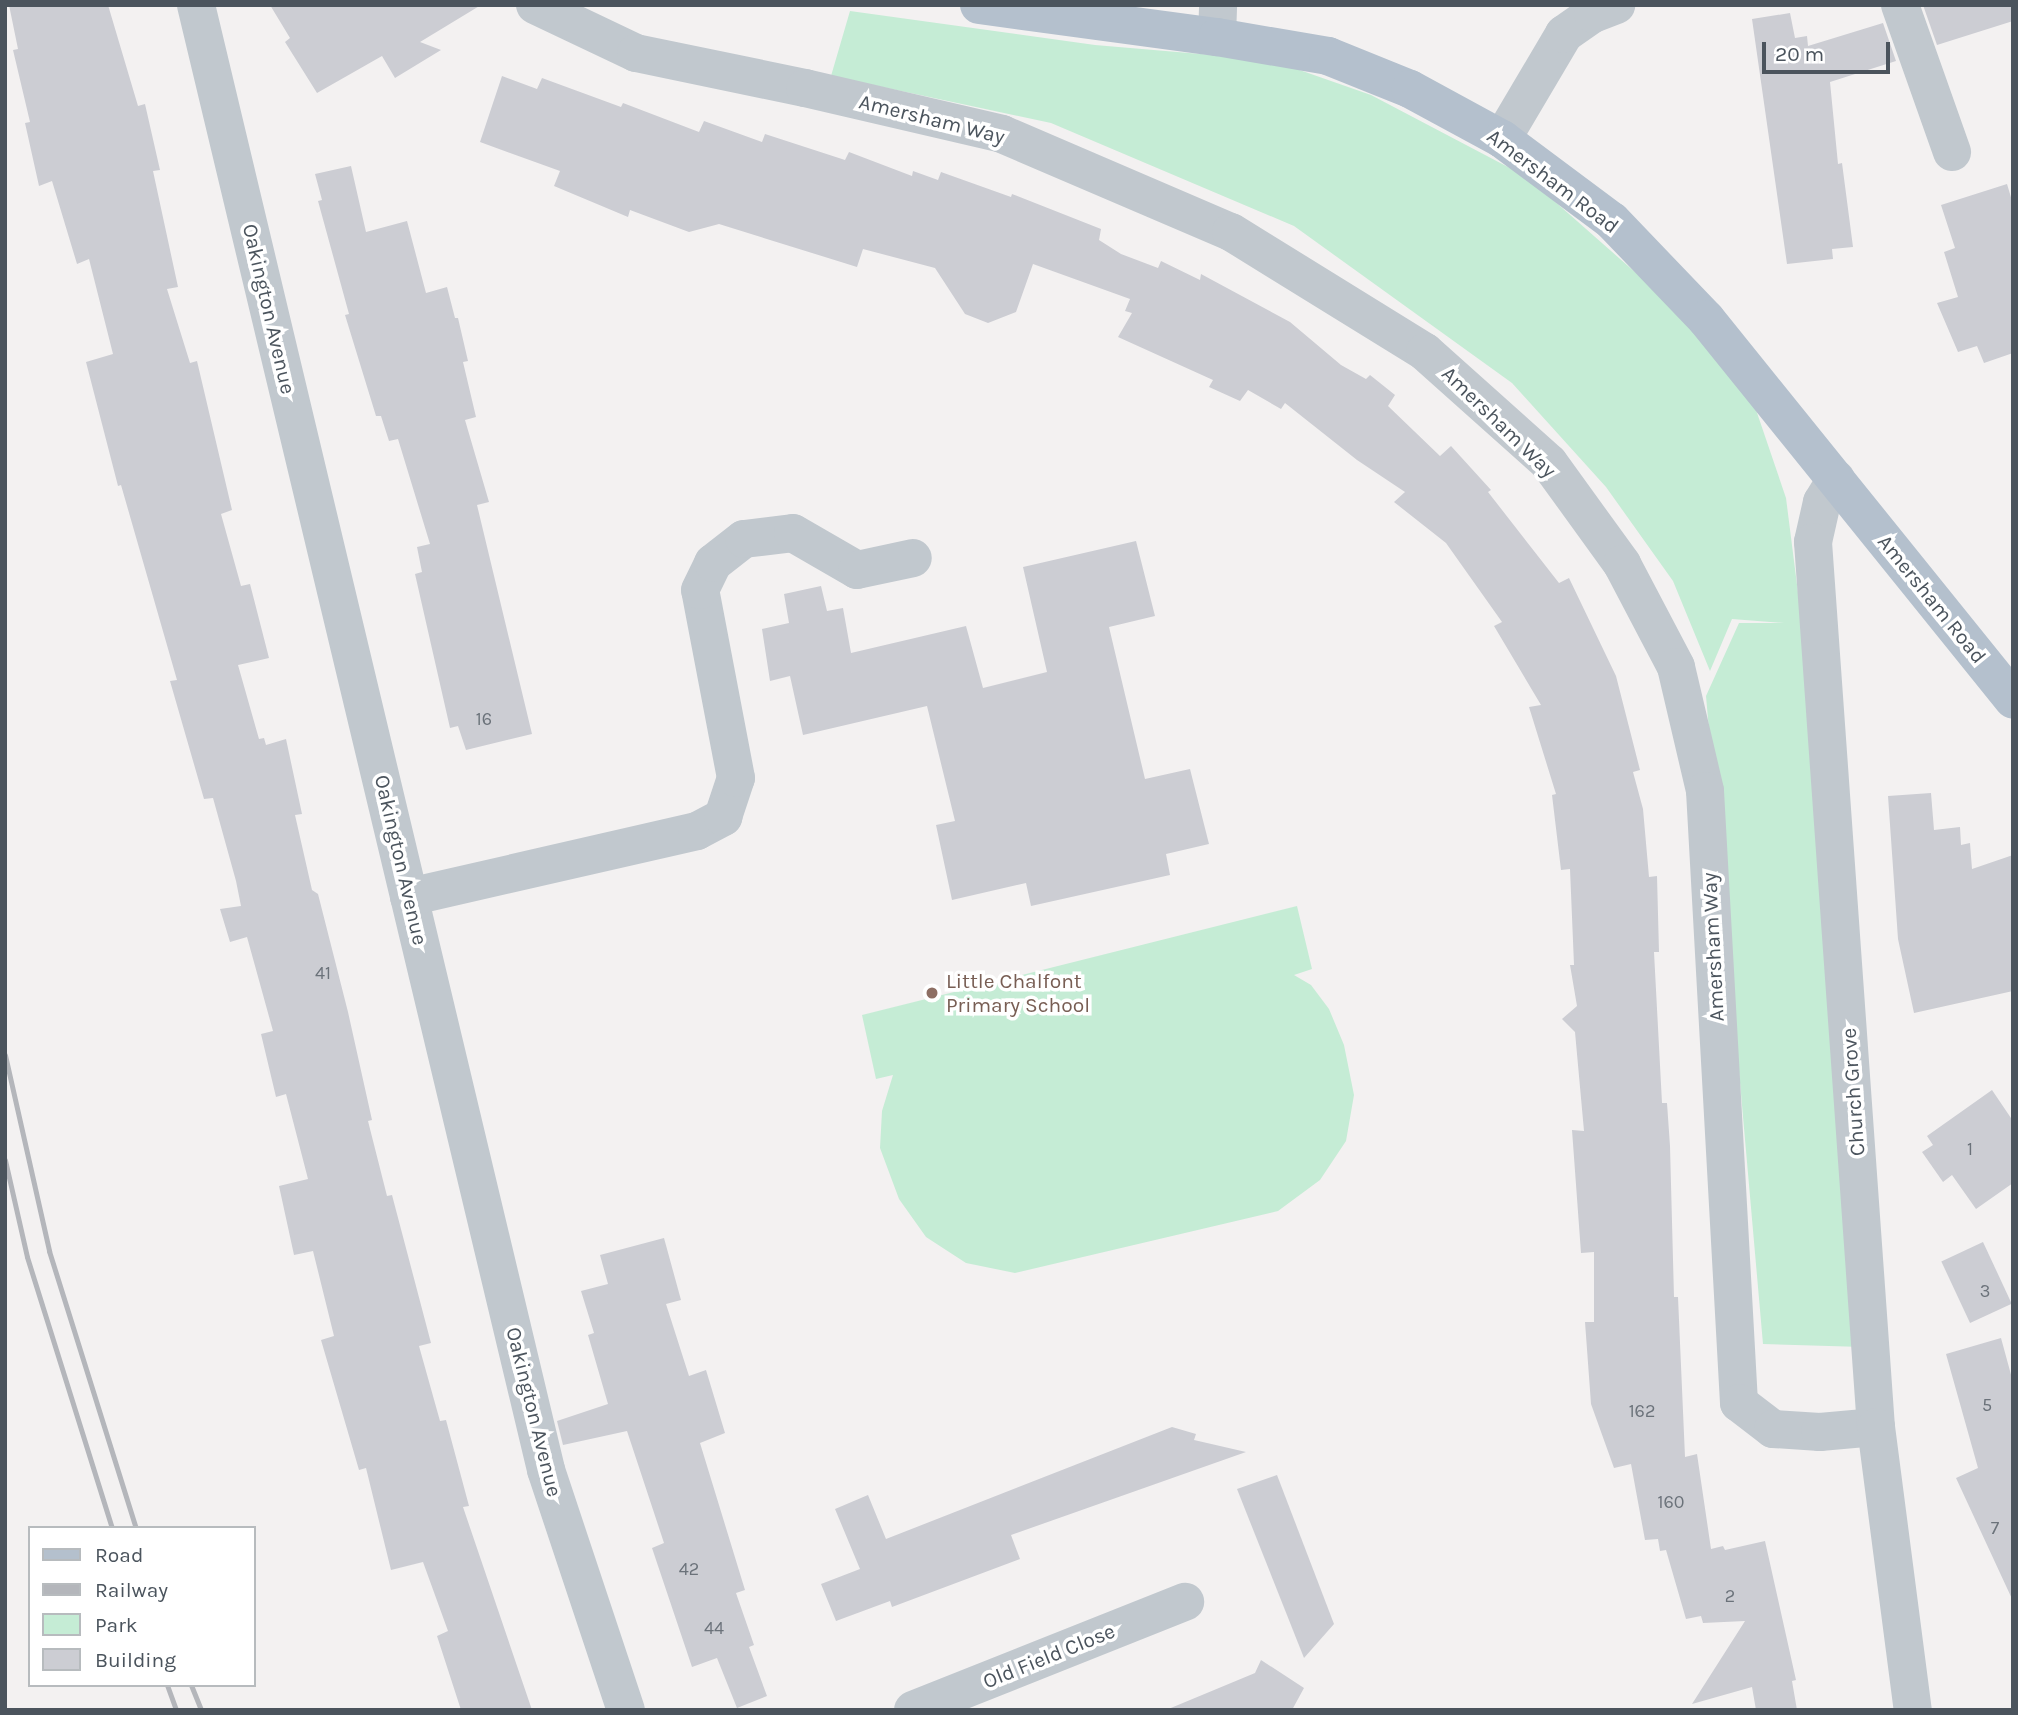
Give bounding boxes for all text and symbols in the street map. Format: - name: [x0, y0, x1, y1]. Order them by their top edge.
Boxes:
- scale bar: [1766, 28, 1894, 72]
- text: 20 m: [1775, 42, 1824, 66]
- street label: Amersham Way: [856, 89, 1008, 149]
- street label: Amersham Road: [1482, 123, 1624, 239]
- street label: Oakington Avenue: [237, 221, 301, 397]
- street label: Amersham Way: [1437, 361, 1561, 483]
- street label: Amersham Road: [1872, 530, 1992, 668]
- house number: 16: [476, 708, 492, 730]
- street label: Oakington Avenue: [369, 772, 433, 948]
- street label: Amersham Way: [1697, 872, 1729, 1022]
- house number: 41: [315, 962, 331, 984]
- place label: Little Chalfont Primary School: [946, 968, 1090, 1018]
- marker: Little Chalfont Primary School: [924, 985, 940, 1001]
- street label: Church Grove: [1836, 1027, 1870, 1157]
- house number: 1: [1967, 1138, 1973, 1160]
- house number: 3: [1980, 1280, 1990, 1302]
- street label: Oakington Avenue: [501, 1325, 567, 1499]
- house number: 5: [1982, 1394, 1992, 1416]
- house number: 162: [1629, 1400, 1655, 1422]
- house number: 160: [1658, 1491, 1684, 1513]
- house number: 7: [1991, 1517, 1999, 1539]
- legend: [28, 1526, 256, 1687]
- text: Road: [95, 1543, 143, 1567]
- house number: 42: [679, 1558, 699, 1580]
- text: Railway: [95, 1578, 168, 1602]
- house number: 2: [1725, 1585, 1735, 1607]
- text: Park: [95, 1613, 138, 1637]
- house number: 44: [704, 1617, 724, 1639]
- street label: Old Field Close: [979, 1618, 1119, 1694]
- text: Building: [95, 1648, 176, 1672]

